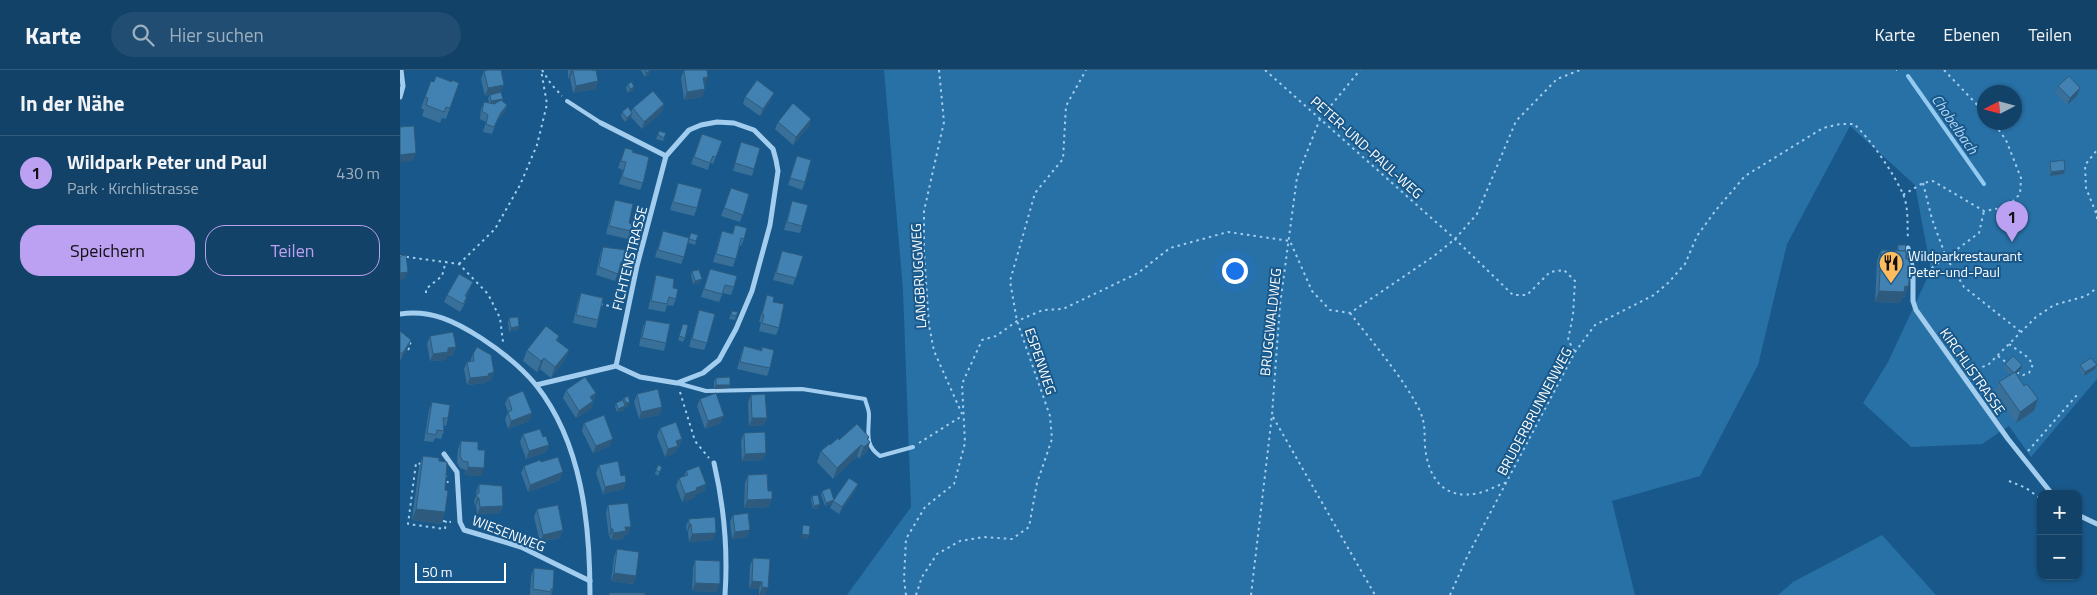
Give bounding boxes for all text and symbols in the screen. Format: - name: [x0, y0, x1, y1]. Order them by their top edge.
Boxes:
- search box: [111, 12, 461, 57]
- text: Karte: [25, 17, 81, 53]
- text: Hier suchen: [169, 20, 264, 49]
- icon: search: [129, 21, 157, 49]
- text: Karte: [1874, 21, 1915, 48]
- text: Ebenen: [1943, 21, 2000, 48]
- text: Teilen: [2028, 21, 2072, 48]
- north arrow: [1977, 85, 2022, 130]
- text: In der Nähe: [20, 87, 125, 119]
- water label: Chobelbach: [1926, 89, 1984, 159]
- street label: PETER-UND-PAUL-WEG: [1306, 91, 1428, 203]
- text: Wildpark Peter und Paul: [67, 147, 267, 176]
- text: 1: [32, 161, 40, 185]
- text: 430 m: [336, 161, 380, 185]
- text: Park · Kirchlistrasse: [67, 176, 198, 200]
- pin: 1: [1996, 201, 2028, 242]
- street label: FICHTENSTRASSE: [606, 203, 652, 312]
- street label: LANGBRUGGWEG: [905, 223, 931, 329]
- button: Speichern: [20, 225, 195, 276]
- button: Teilen: [205, 225, 380, 276]
- place label: Wildparkrestaurant Peter-und-Paul: [1908, 245, 2022, 282]
- restaurant icon: Wildparkrestaurant Peter-und-Paul: [1878, 250, 1904, 284]
- your location: [1222, 258, 1248, 284]
- street label: BRUGGWALDWEG: [1254, 267, 1286, 377]
- street label: KIRCHLISTRASSE: [1935, 323, 2011, 419]
- street label: ESPENWEG: [1020, 325, 1062, 397]
- street label: BRUDERBRUNNENWEG: [1491, 343, 1577, 479]
- map controls: [2037, 490, 2082, 580]
- button: +: [2037, 490, 2082, 535]
- street label: WIESENWEG: [469, 509, 549, 557]
- button: −: [2037, 535, 2082, 580]
- scale bar: [415, 560, 506, 583]
- text: 50 m: [422, 561, 452, 582]

